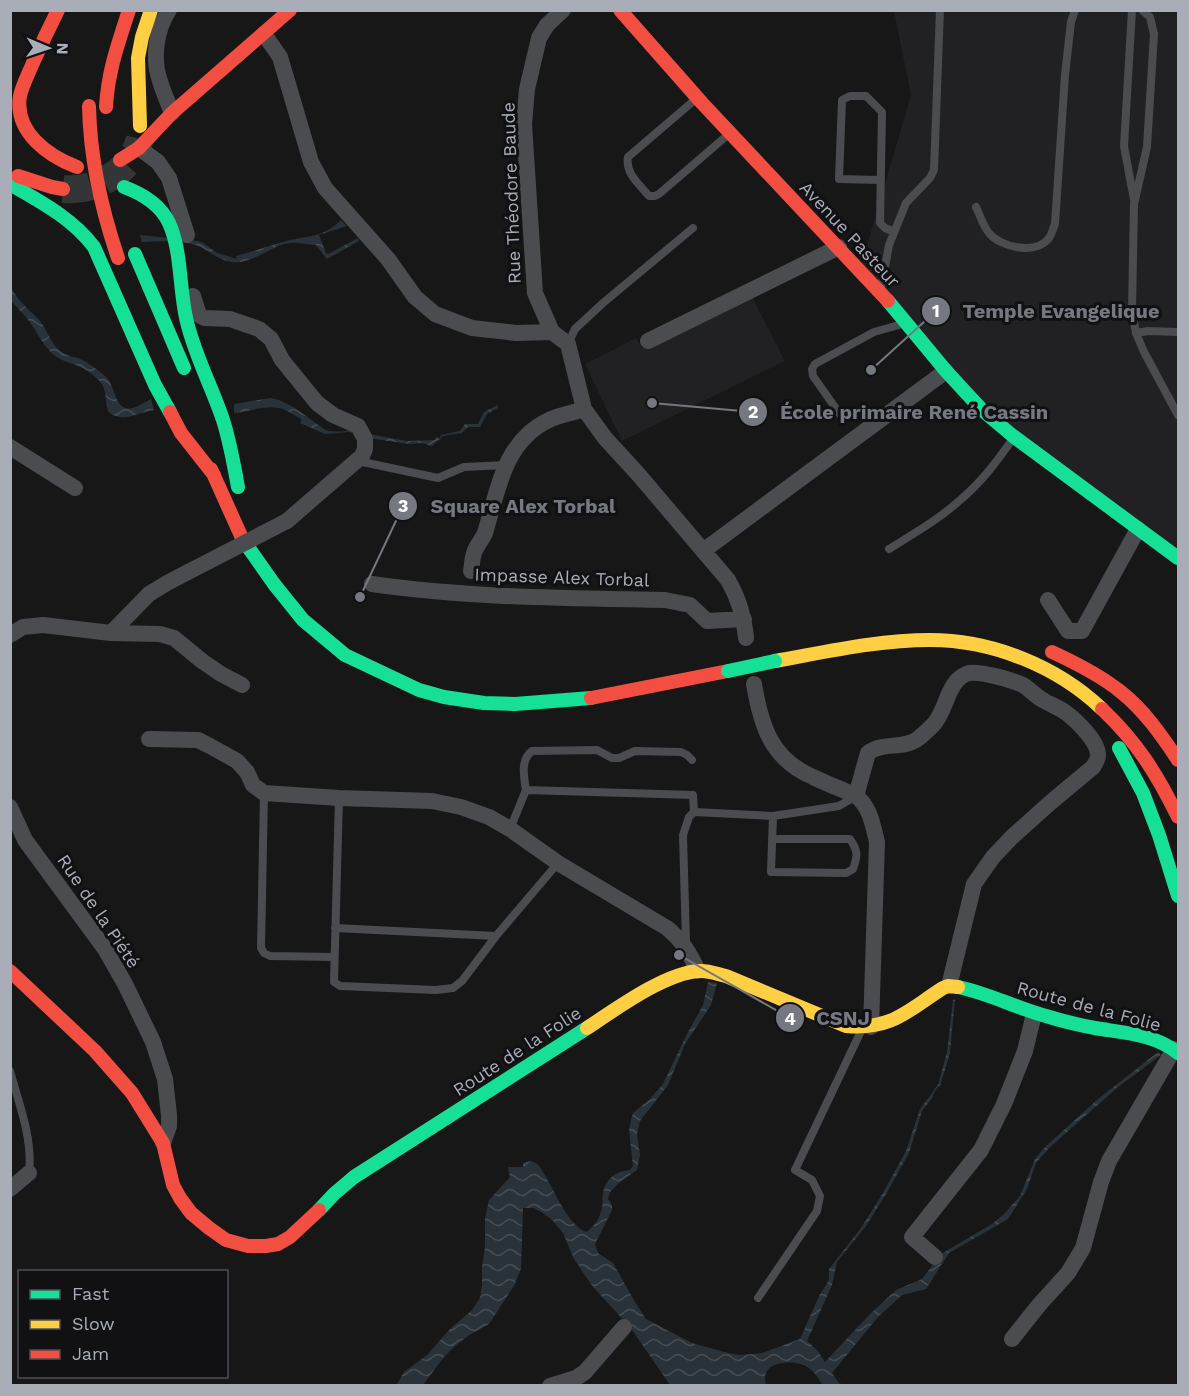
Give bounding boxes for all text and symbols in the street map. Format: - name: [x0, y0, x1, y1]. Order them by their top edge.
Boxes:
- north arrow: [18, 18, 78, 78]
- text: N: [53, 42, 72, 55]
- street label: Rue Théodore Baude: [497, 102, 525, 284]
- street label: Avenue Pasteur: [796, 177, 904, 291]
- callout: Temple Evangelique: [921, 292, 1172, 330]
- text: Temple Evangelique: [963, 299, 1160, 323]
- text: 1: [932, 300, 940, 321]
- callout: École primaire René Cassin: [738, 393, 1061, 431]
- text: École primaire René Cassin: [780, 400, 1048, 424]
- text: 2: [748, 401, 758, 422]
- callout: Square Alex Torbal: [388, 487, 628, 525]
- text: Square Alex Torbal: [431, 494, 616, 518]
- text: 3: [398, 495, 408, 516]
- street label: Impasse Alex Torbal: [474, 563, 650, 591]
- street label: Rue de la Piété: [53, 850, 145, 972]
- street label: Route de la Folie: [1015, 977, 1163, 1035]
- callout: CSNJ: [775, 999, 882, 1037]
- street label: Route de la Folie: [449, 1002, 585, 1100]
- text: CSNJ: [816, 1006, 870, 1030]
- text: 4: [784, 1008, 796, 1029]
- legend: [18, 1270, 228, 1378]
- text: Fast: [72, 1283, 110, 1304]
- text: Slow: [72, 1313, 115, 1334]
- text: Jam: [72, 1343, 109, 1364]

